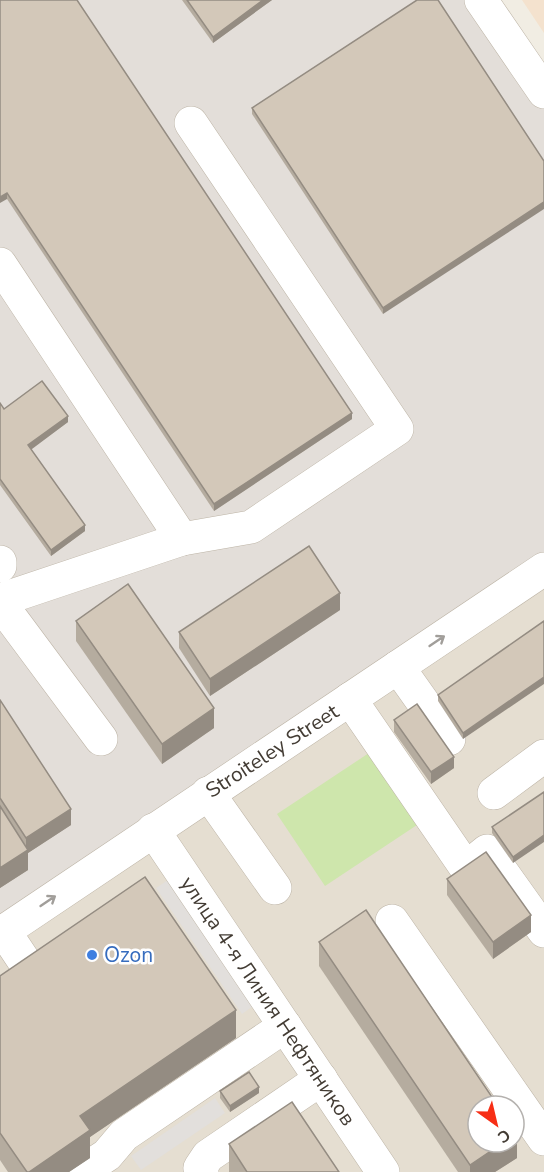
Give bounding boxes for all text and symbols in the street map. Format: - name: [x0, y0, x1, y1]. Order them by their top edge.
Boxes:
- one-way arrow: [429, 635, 445, 647]
- street label: Stroiteley Street: [200, 697, 344, 804]
- street label: улица 4-я Линия Нефтяников: [174, 871, 362, 1131]
- one-way arrow: [40, 895, 56, 907]
- place label: Ozon: [104, 941, 153, 969]
- marker: Ozon: [85, 948, 99, 962]
- north arrow: [466, 1094, 526, 1154]
- text: С: [493, 1123, 514, 1148]

